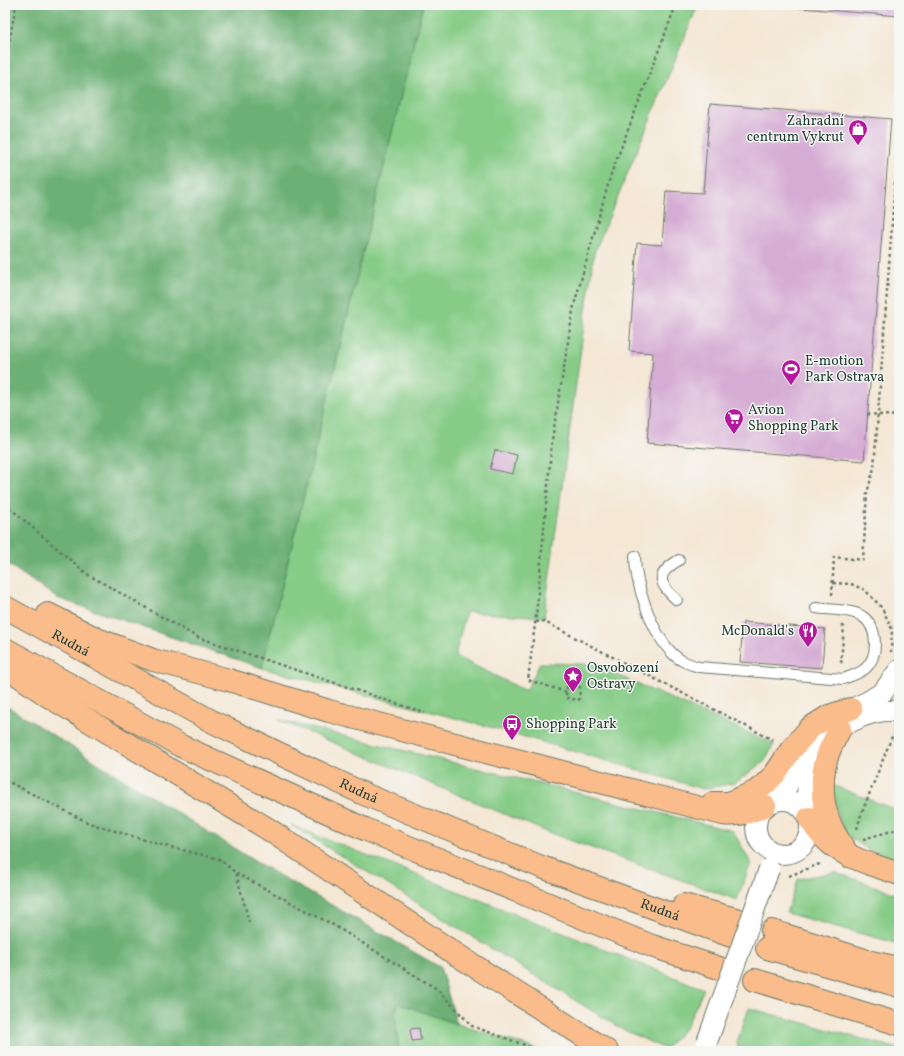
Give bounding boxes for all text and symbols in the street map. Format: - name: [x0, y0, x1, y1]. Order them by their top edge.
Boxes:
- place label: Zahradní centrum Vykrut: [747, 112, 845, 147]
- shop icon: Zahradní centrum Vykrut: [847, 118, 869, 146]
- place label: E-motion Park Ostrava: [805, 352, 884, 387]
- sports icon: E-motion Park Ostrava: [780, 358, 802, 386]
- place label: Avion Shopping Park: [748, 401, 839, 436]
- supermarket icon: Avion Shopping Park: [723, 407, 745, 435]
- restaurant icon: McDonald's: [797, 620, 819, 648]
- place label: McDonald's: [721, 622, 794, 641]
- street label: Rudná: [48, 625, 93, 661]
- place label: Osvobození Ostravy: [587, 659, 660, 694]
- place icon: Osvobození Ostravy: [562, 665, 584, 693]
- bus stop icon: Shopping Park: [501, 713, 523, 741]
- place label: Shopping Park: [526, 715, 617, 734]
- street label: Rudná: [336, 774, 381, 808]
- street label: Rudná: [638, 894, 682, 926]

